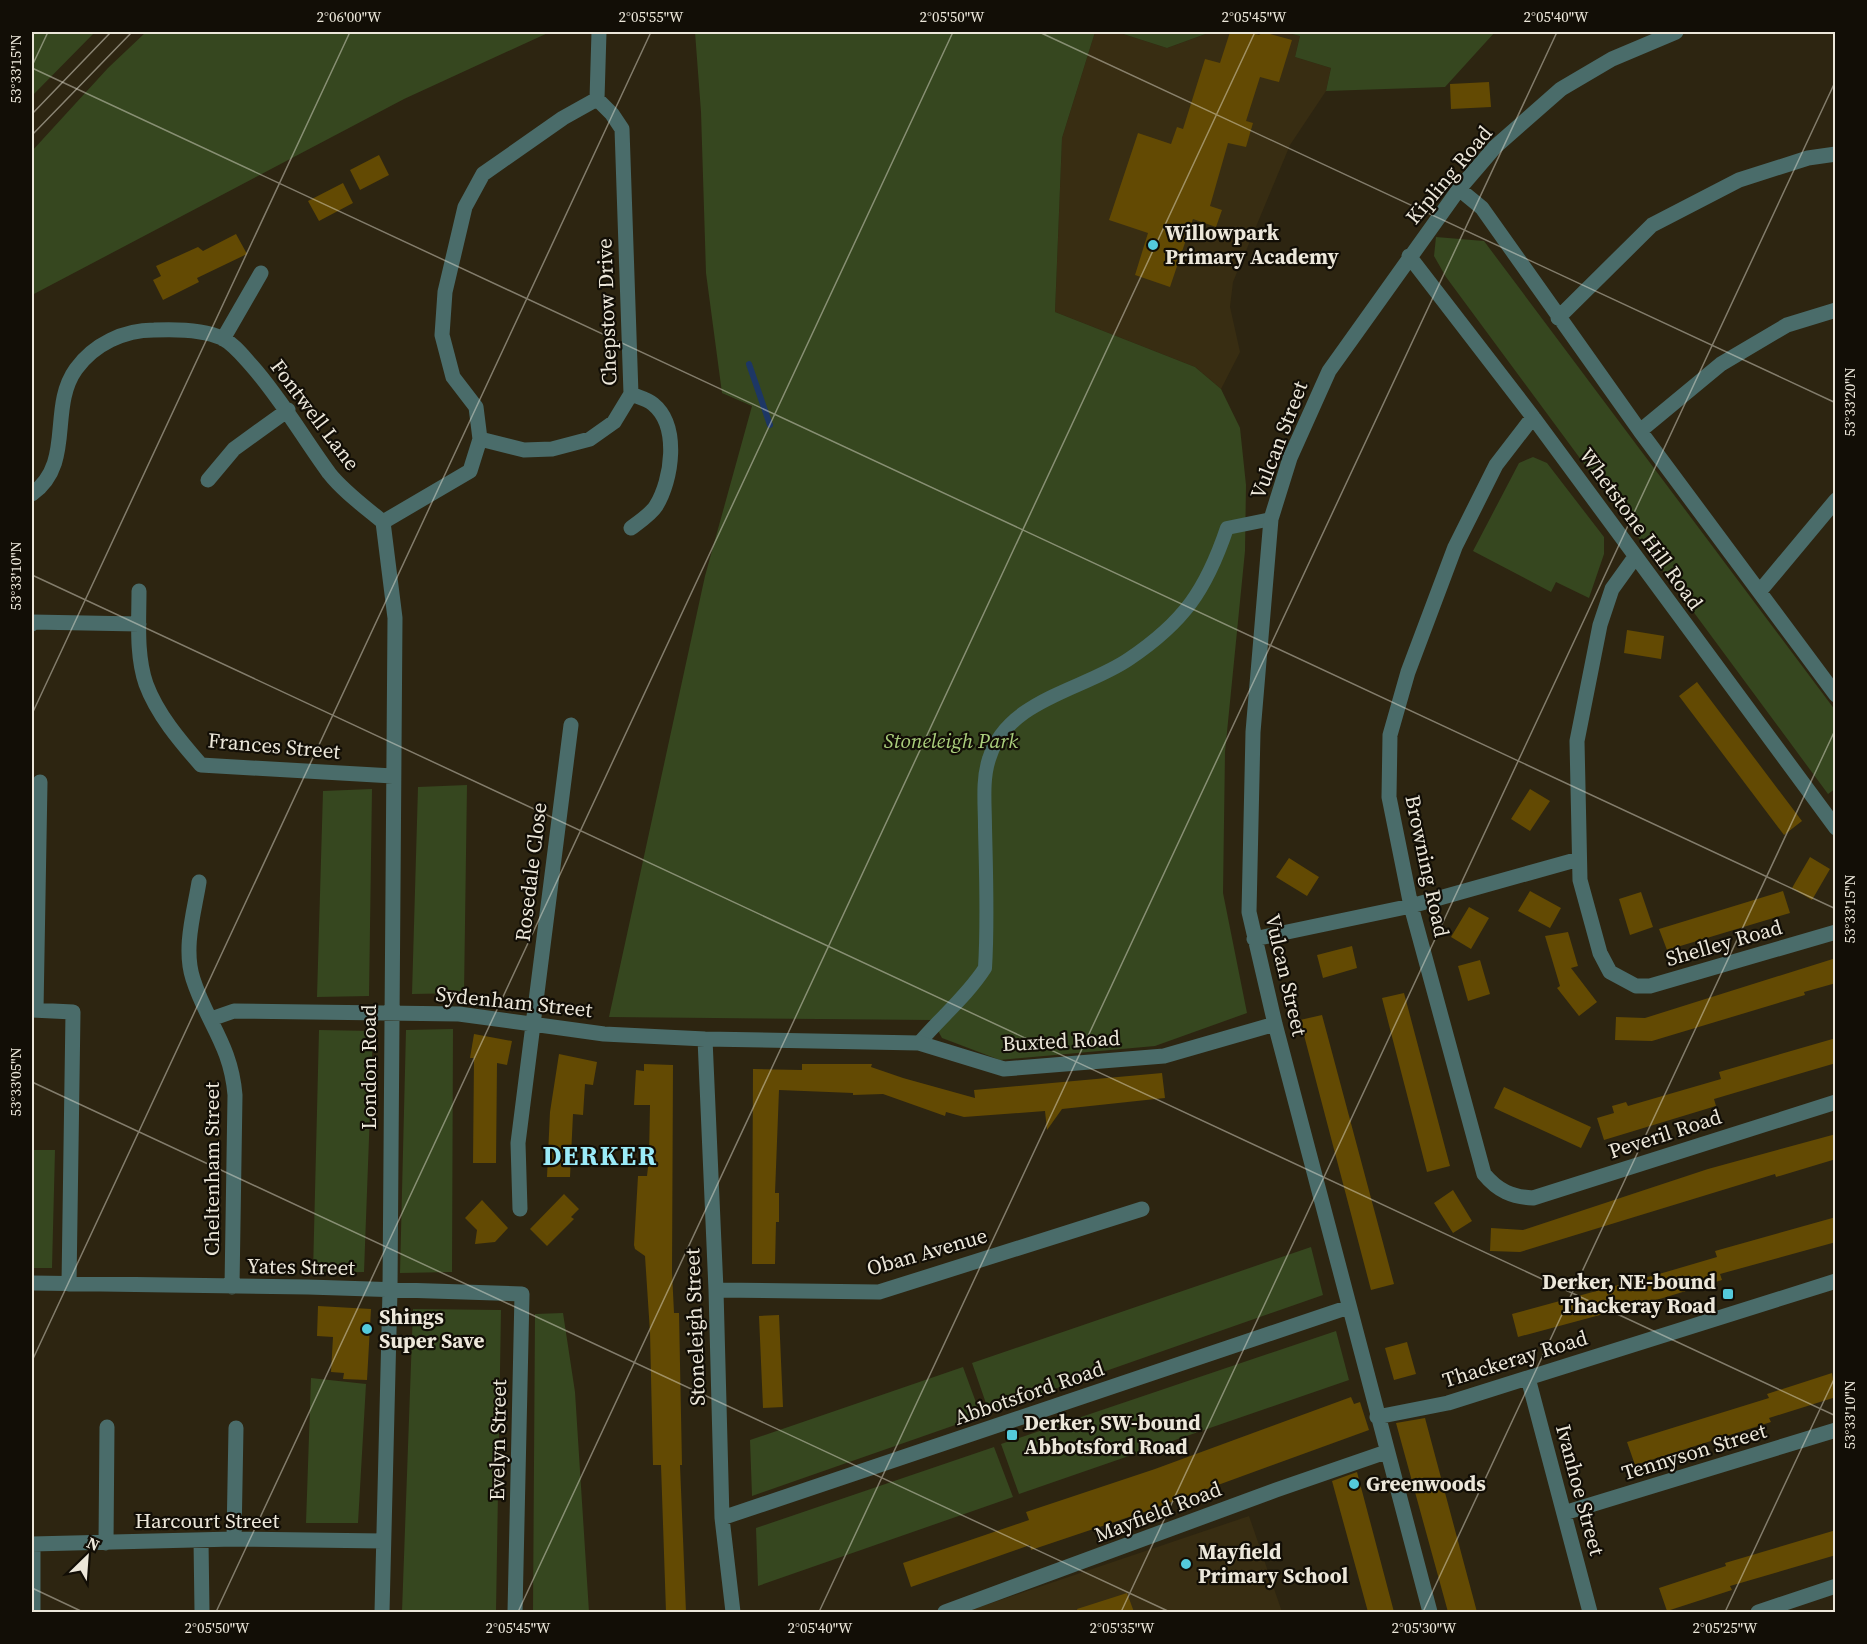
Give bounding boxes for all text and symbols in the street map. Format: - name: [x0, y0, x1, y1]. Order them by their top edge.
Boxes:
- text: 2°06'00"W: [317, 6, 382, 27]
- text: 2°05'55"W: [619, 6, 684, 27]
- text: 2°05'50"W: [920, 6, 985, 27]
- text: 2°05'45"W: [1222, 6, 1287, 27]
- text: 2°05'40"W: [1524, 6, 1589, 27]
- text: 53°33'15"N: [5, 34, 26, 104]
- street label: Kipling Road: [1399, 119, 1499, 230]
- place label: Willowpark Primary Academy: [1165, 218, 1339, 271]
- street label: Chepstow Drive: [589, 238, 624, 386]
- marker: Willowpark Primary Academy: [1146, 238, 1160, 252]
- street label: Fontwell Lane: [264, 353, 367, 476]
- text: 53°33'20"N: [1839, 367, 1860, 437]
- street label: Vulcan Street: [1243, 377, 1314, 503]
- street label: Whetstone Hill Road: [1573, 442, 1710, 616]
- text: 53°33'10"N: [5, 541, 26, 611]
- street label: Frances Street: [207, 725, 342, 766]
- park label: Stoneleigh Park: [884, 726, 1018, 755]
- street label: Browning Road: [1398, 792, 1457, 940]
- street label: Rosedale Close: [508, 801, 553, 943]
- text: 53°33'15"N: [1839, 874, 1860, 944]
- street label: Vulcan Street: [1258, 911, 1315, 1039]
- street label: Shelley Road: [1662, 912, 1786, 973]
- street label: Sydenham Street: [434, 979, 594, 1024]
- street label: London Road: [354, 1004, 383, 1130]
- street label: Buxted Road: [1001, 1023, 1121, 1058]
- text: 53°33'05"N: [5, 1047, 26, 1117]
- street label: Cheltenham Street: [197, 1082, 226, 1256]
- street label: Peveril Road: [1605, 1102, 1725, 1165]
- district label: DERKER: [542, 1137, 658, 1174]
- street label: Oban Avenue: [863, 1220, 991, 1283]
- street label: Stoneleigh Street: [677, 1247, 712, 1406]
- street label: Yates Street: [247, 1251, 355, 1282]
- place label: Derker, NE-bound Thackeray Road: [1542, 1267, 1717, 1320]
- marker: Derker, NE-bound Thackeray Road: [1721, 1287, 1735, 1301]
- place label: Shings Super Save: [379, 1302, 485, 1355]
- marker: Shings Super Save: [360, 1322, 374, 1336]
- street label: Thackeray Road: [1439, 1323, 1591, 1394]
- street label: Abbotsford Road: [950, 1353, 1108, 1432]
- street label: Evelyn Street: [482, 1379, 513, 1501]
- text: 53°33'10"N: [1839, 1380, 1860, 1450]
- place label: Derker, SW-bound Abbotsford Road: [1024, 1408, 1201, 1461]
- street label: Tennyson Street: [1618, 1416, 1770, 1487]
- street label: Ivanhoe Street: [1549, 1421, 1612, 1559]
- marker: Derker, SW-bound Abbotsford Road: [1005, 1428, 1019, 1442]
- place label: Greenwoods: [1366, 1469, 1486, 1498]
- street label: Mayfield Road: [1090, 1474, 1225, 1549]
- marker: Greenwoods: [1347, 1477, 1361, 1491]
- street label: Harcourt Street: [135, 1506, 279, 1535]
- north arrow: [57, 1527, 117, 1587]
- text: N: [83, 1531, 104, 1556]
- place label: Mayfield Primary School: [1198, 1537, 1348, 1590]
- marker: Mayfield Primary School: [1179, 1557, 1193, 1571]
- text: 2°05'50"W: [185, 1617, 250, 1638]
- text: 2°05'45"W: [486, 1617, 551, 1638]
- text: 2°05'40"W: [788, 1617, 853, 1638]
- text: 2°05'35"W: [1090, 1617, 1155, 1638]
- text: 2°05'30"W: [1392, 1617, 1457, 1638]
- text: 2°05'25"W: [1693, 1617, 1758, 1638]

